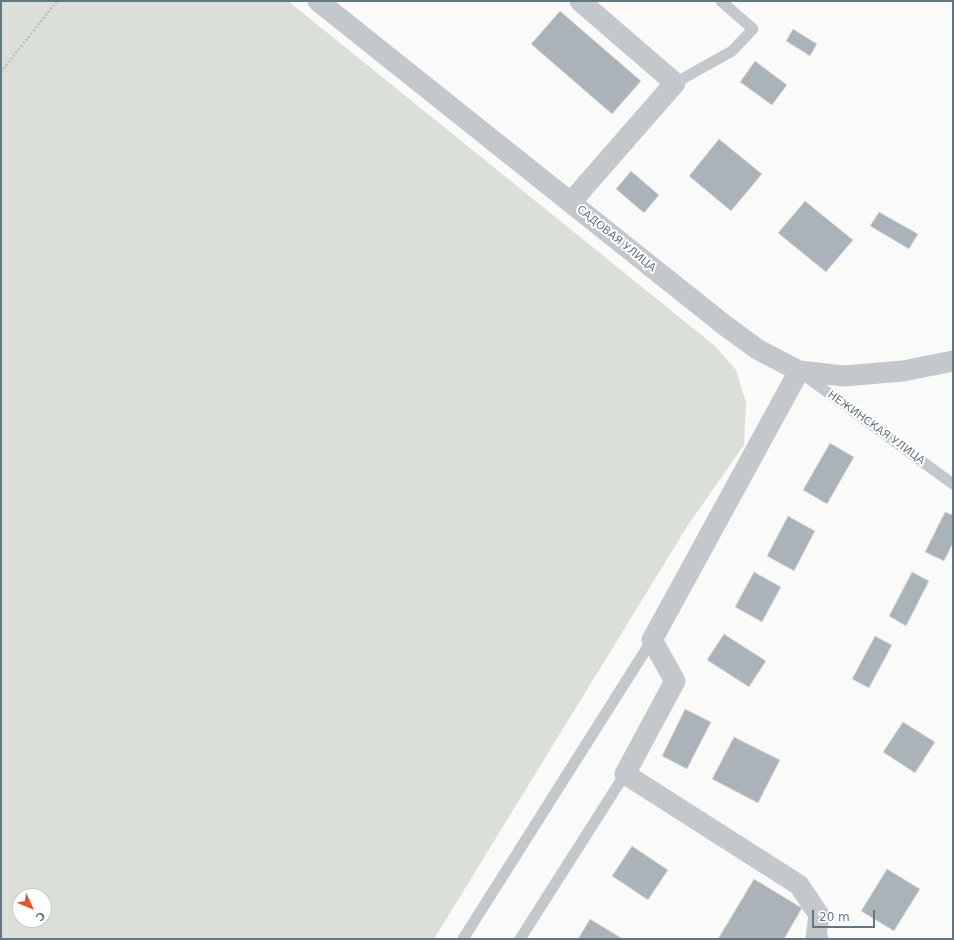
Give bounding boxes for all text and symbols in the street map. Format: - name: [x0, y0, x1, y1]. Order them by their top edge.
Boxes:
- street label: САДОВАЯ УЛИЦА: [574, 203, 658, 275]
- street label: НЕЖИНСКАЯ УЛИЦА: [825, 388, 927, 468]
- north arrow: [12, 888, 52, 928]
- scale bar: [814, 902, 877, 928]
- text: С: [33, 909, 48, 923]
- text: 20 m: [819, 910, 850, 924]

